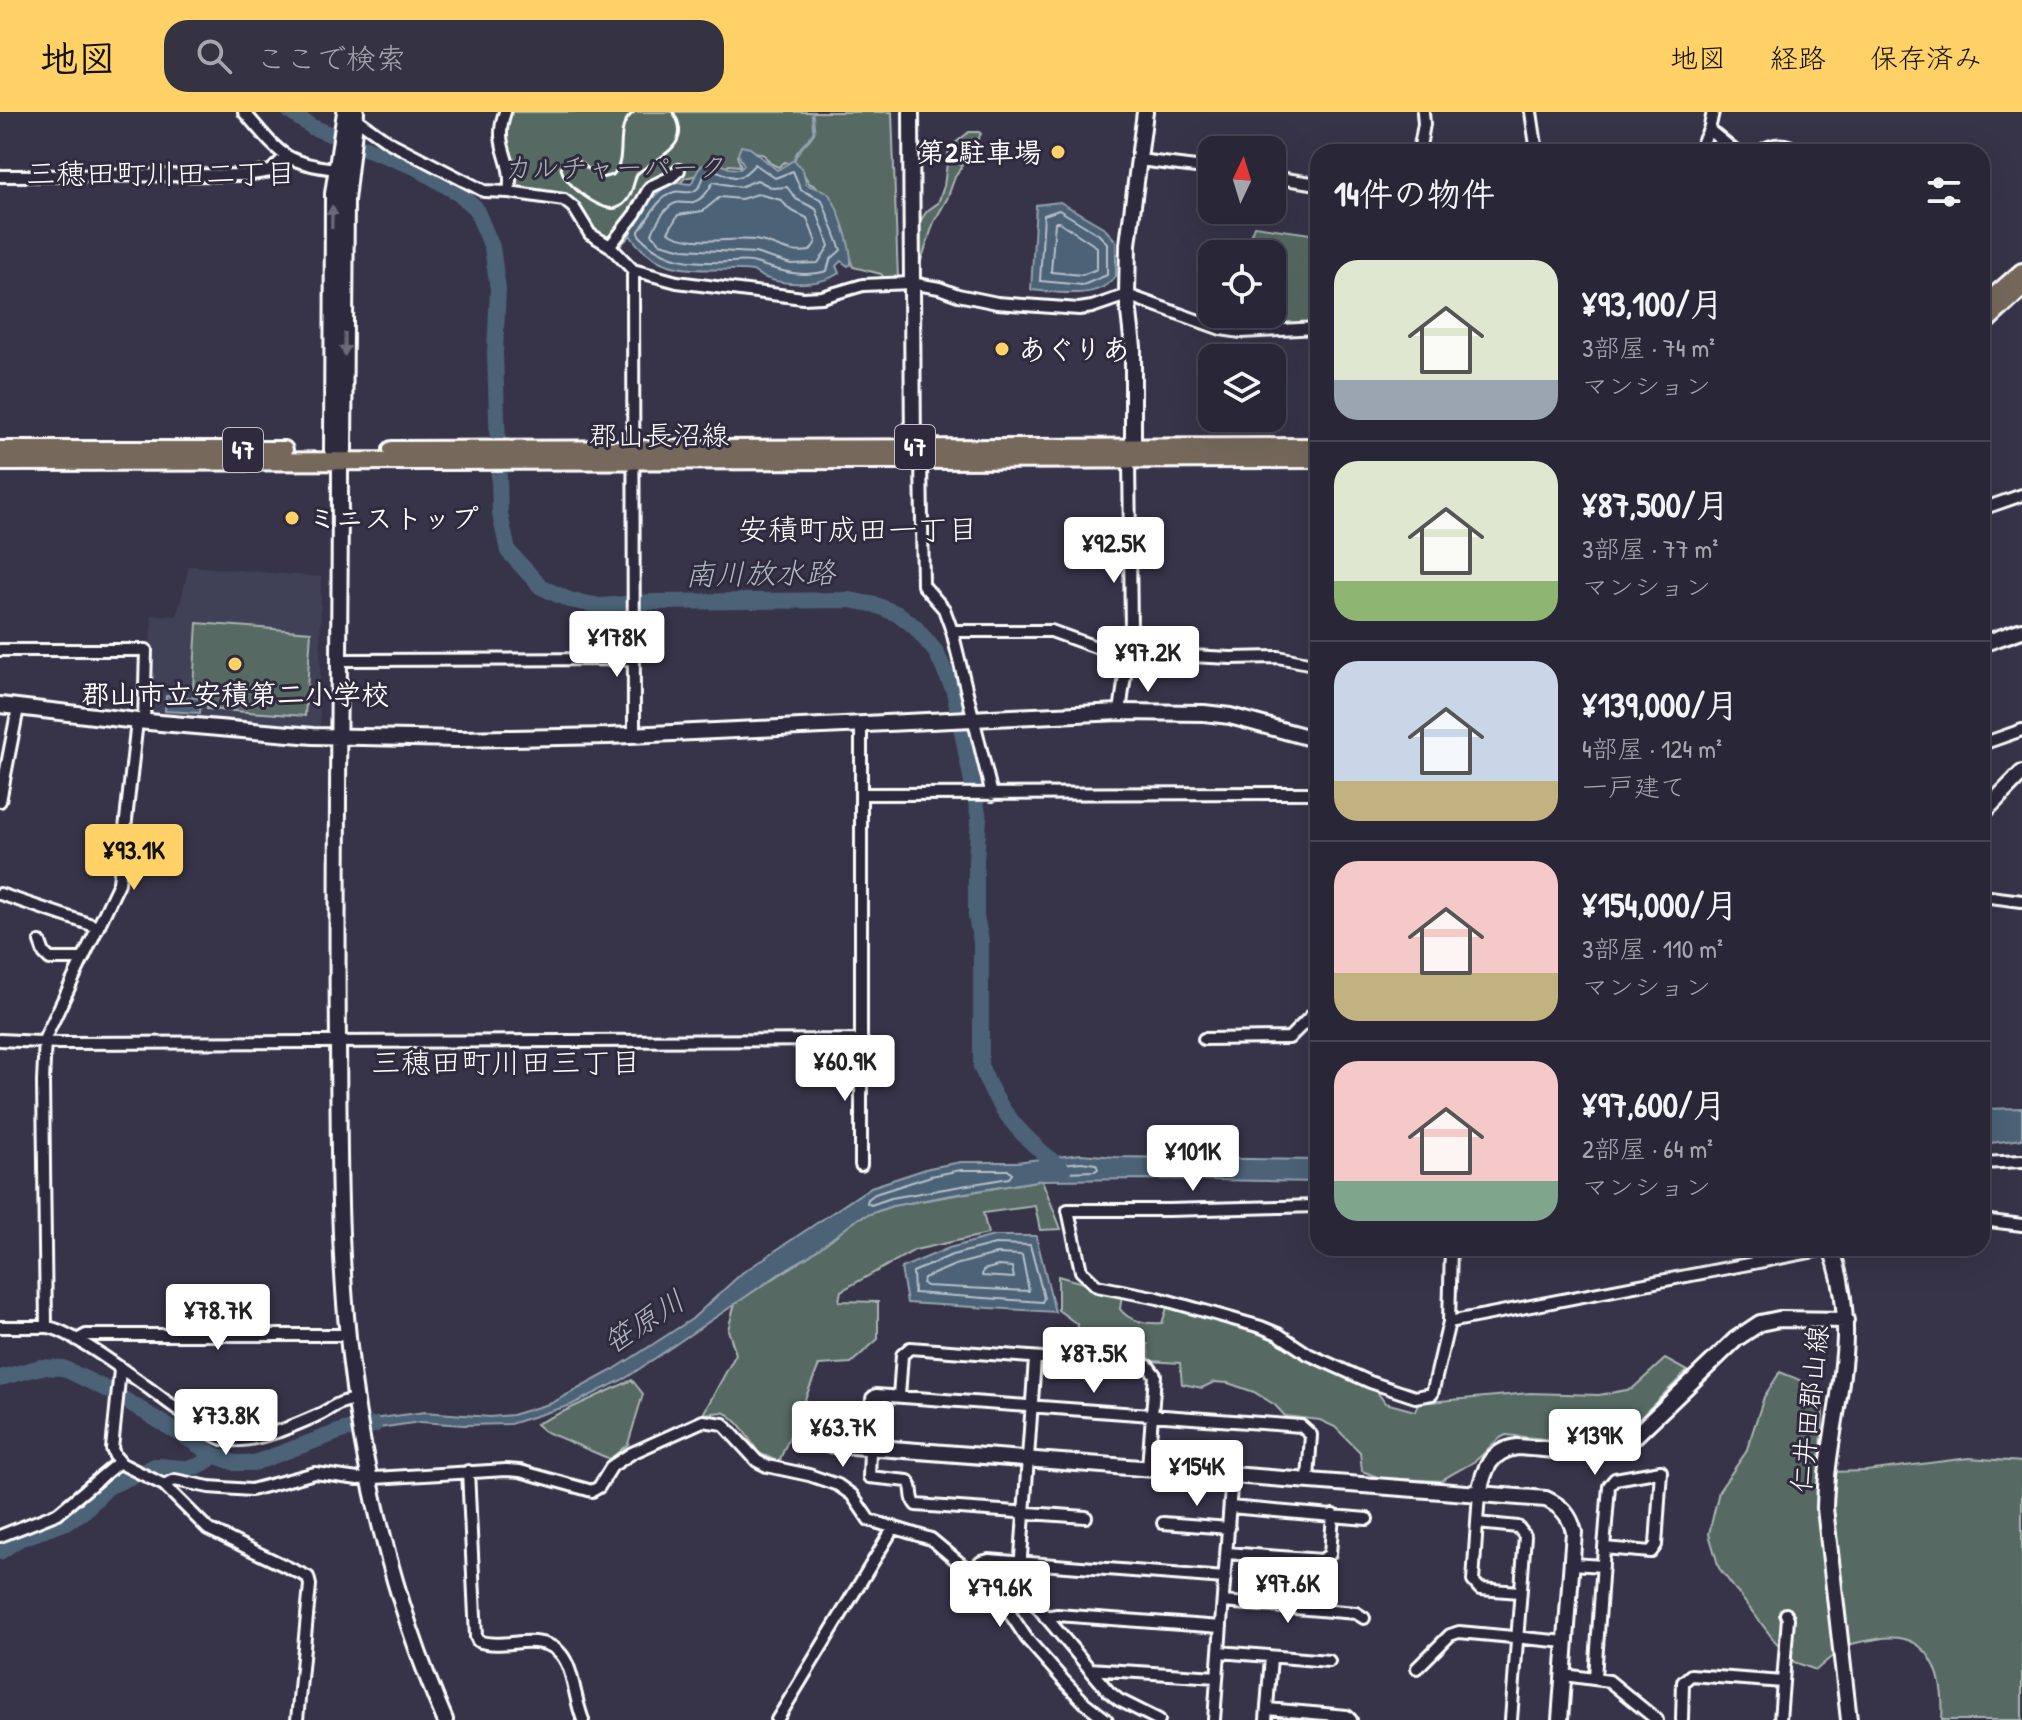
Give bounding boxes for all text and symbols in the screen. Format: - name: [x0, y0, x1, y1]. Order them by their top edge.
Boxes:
- search box: [164, 20, 724, 92]
- text: 地図: [40, 32, 116, 84]
- icon: search: [192, 34, 236, 78]
- text: ここで検索: [256, 38, 406, 78]
- text: 地図: [1670, 39, 1726, 77]
- text: 経路: [1770, 39, 1826, 77]
- text: 保存済み: [1870, 39, 1982, 77]
- place label: 第2駐車場: [917, 133, 1042, 171]
- north arrow: [1198, 136, 1286, 224]
- map controls: [1198, 136, 1286, 432]
- marker: 第2駐車場: [1049, 143, 1067, 161]
- park label: カルチャーパーク: [505, 148, 727, 186]
- district label: 三穂田町川田二丁目: [26, 153, 296, 193]
- icon: filters: [1922, 170, 1966, 214]
- text: 14件の物件: [1334, 171, 1495, 217]
- one-way arrow: [326, 204, 339, 229]
- button: locate: [1198, 240, 1286, 328]
- text: ¥93,100/月: [1582, 281, 1724, 327]
- icon: home: [1398, 292, 1494, 388]
- place label: あぐりあ: [1018, 330, 1130, 368]
- text: 3部屋 · 74 m²: [1582, 330, 1715, 365]
- one-way arrow: [339, 332, 351, 357]
- marker: あぐりあ: [993, 340, 1011, 358]
- button: layers: [1198, 344, 1286, 432]
- text: マンション: [1582, 368, 1711, 403]
- street label: 郡山長沼線: [589, 416, 729, 454]
- road number: 47: [895, 425, 935, 469]
- road number: 47: [223, 428, 263, 472]
- text: ¥87,500/月: [1582, 482, 1729, 528]
- icon: home: [1398, 493, 1494, 589]
- place label: ミニストップ: [308, 499, 479, 537]
- marker: ミニストップ: [283, 509, 301, 527]
- district label: 安積町成田一丁目: [738, 509, 978, 549]
- pin: ¥92.5K: [1049, 517, 1179, 585]
- text: ¥92.5K: [1082, 525, 1146, 560]
- text: 3部屋 · 77 m²: [1582, 531, 1718, 566]
- water label: 南川放水路: [685, 552, 837, 594]
- text: マンション: [1582, 569, 1711, 604]
- pin: ¥178K: [561, 611, 673, 679]
- text: ¥178K: [587, 619, 647, 654]
- pin: ¥97.2K: [1083, 626, 1213, 694]
- text: ¥97.2K: [1115, 634, 1181, 669]
- marker: 郡山市立安積第二小学校: [226, 655, 244, 673]
- place label: 郡山市立安積第二小学校: [81, 675, 389, 713]
- text: ¥139,000/月: [1582, 682, 1739, 728]
- icon: home: [1398, 693, 1494, 789]
- text: 4部屋 · 124 m²: [1582, 731, 1722, 766]
- text: 一戸建て: [1582, 769, 1686, 804]
- pin: ¥93.1K: [69, 824, 199, 892]
- text: ¥93.1K: [103, 832, 165, 867]
- text: ¥154,000/月: [1582, 882, 1738, 928]
- icon: home: [1398, 893, 1494, 989]
- text: 3部屋 · 110 m²: [1582, 931, 1723, 966]
- text: マンション: [1582, 969, 1711, 1004]
- pin: ¥60.9K: [780, 1035, 910, 1103]
- district label: 三穂田町川田三丁目: [371, 1042, 641, 1082]
- text: ¥60.9K: [814, 1043, 876, 1078]
- text: ¥97,600/月: [1582, 1082, 1726, 1128]
- icon: home: [1398, 1093, 1494, 1189]
- pin: ¥101K: [1137, 1125, 1249, 1193]
- text: 2部屋 · 64 m²: [1582, 1131, 1713, 1166]
- text: ¥101K: [1165, 1133, 1221, 1168]
- text: マンション: [1582, 1169, 1711, 1204]
- water label: 笹原川: [595, 1280, 692, 1362]
- pin: ¥78.7K: [153, 1284, 283, 1352]
- text: ¥78.7K: [184, 1292, 252, 1327]
- street label: 仁井田郡山線: [1781, 1323, 1837, 1495]
- pin: ¥87.5K: [1029, 1327, 1159, 1395]
- text: ¥87.5K: [1061, 1335, 1127, 1370]
- pin: ¥73.8K: [161, 1389, 291, 1457]
- text: ¥73.8K: [192, 1397, 260, 1432]
- pin: ¥63.7K: [778, 1401, 908, 1469]
- text: ¥63.7K: [810, 1409, 876, 1444]
- pin: ¥139K: [1539, 1409, 1651, 1477]
- text: ¥139K: [1567, 1417, 1623, 1452]
- pin: ¥154K: [1141, 1440, 1253, 1508]
- text: ¥154K: [1169, 1448, 1225, 1483]
- pin: ¥97.6K: [1223, 1557, 1353, 1625]
- pin: ¥79.6K: [935, 1561, 1065, 1629]
- text: ¥97.6K: [1256, 1565, 1320, 1600]
- text: ¥79.6K: [968, 1569, 1032, 1604]

